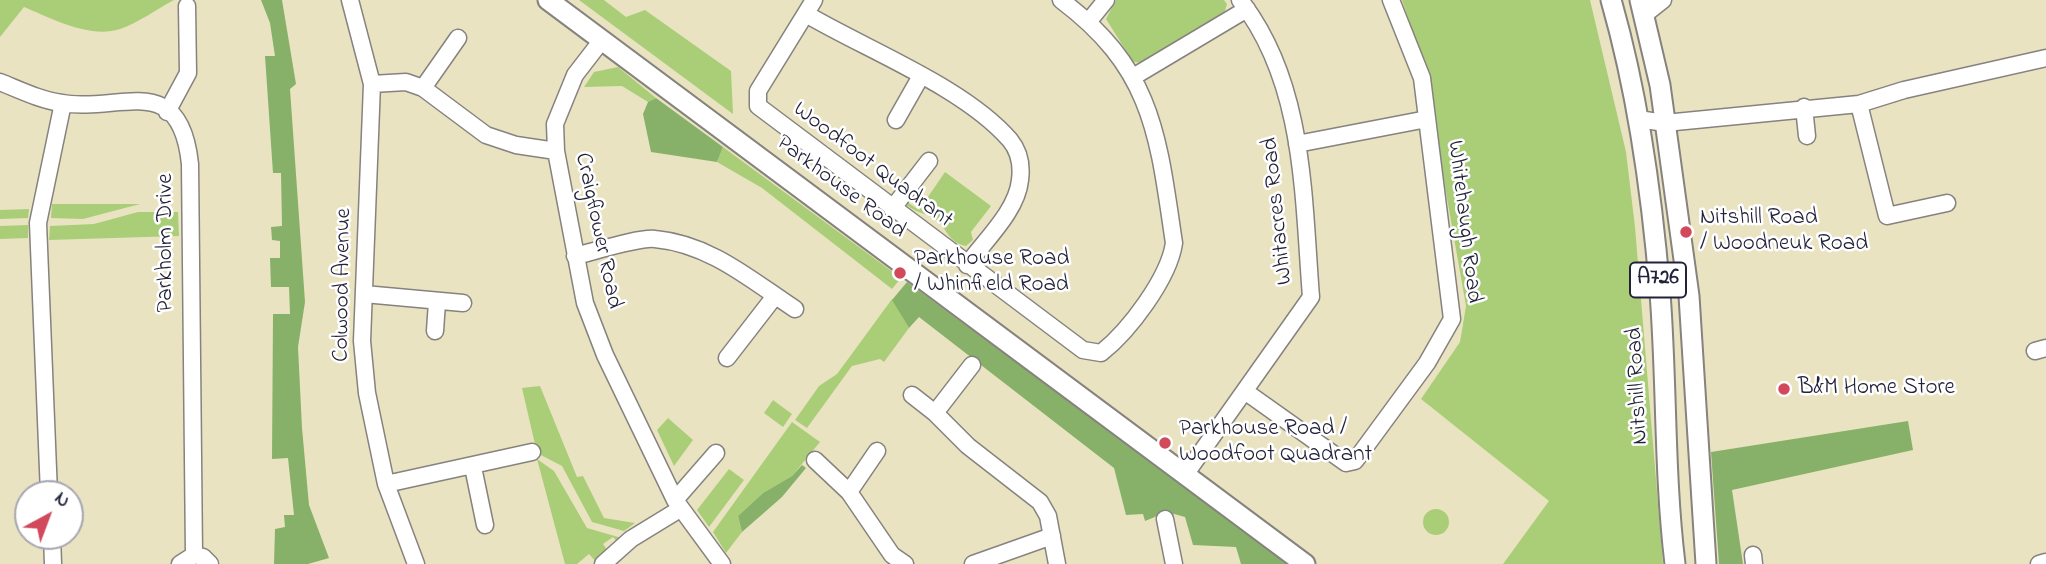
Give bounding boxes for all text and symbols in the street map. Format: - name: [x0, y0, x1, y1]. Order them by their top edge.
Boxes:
- street label: Woodfoot Quadrant: [787, 97, 957, 235]
- street label: Parkhouse Road: [770, 130, 910, 246]
- street label: Whitacres Road: [1258, 136, 1300, 286]
- street label: Whitehaugh Road: [1439, 139, 1487, 305]
- street label: Craigflower Road: [567, 151, 627, 311]
- street label: Parkholm Drive: [153, 173, 181, 313]
- place label: Nitshill Road / Woodneuk Road: [1700, 205, 1868, 259]
- street label: Colwood Avenue: [329, 208, 359, 362]
- marker: Nitshill Road / Woodneuk Road: [1678, 224, 1694, 240]
- place label: Parkhouse Road / Whinfield Road: [914, 246, 1069, 300]
- road number: A726: [1630, 262, 1686, 298]
- marker: Parkhouse Road / Whinfield Road: [892, 265, 908, 281]
- street label: Nitshill Road: [1622, 327, 1656, 445]
- place label: B&M Home Store: [1798, 375, 1955, 403]
- marker: B&M Home Store: [1776, 381, 1792, 397]
- place label: Parkhouse Road / Woodfoot Quadrant: [1179, 416, 1372, 470]
- marker: Parkhouse Road / Woodfoot Quadrant: [1157, 435, 1173, 451]
- north arrow: [14, 480, 84, 550]
- text: N: [48, 486, 75, 515]

